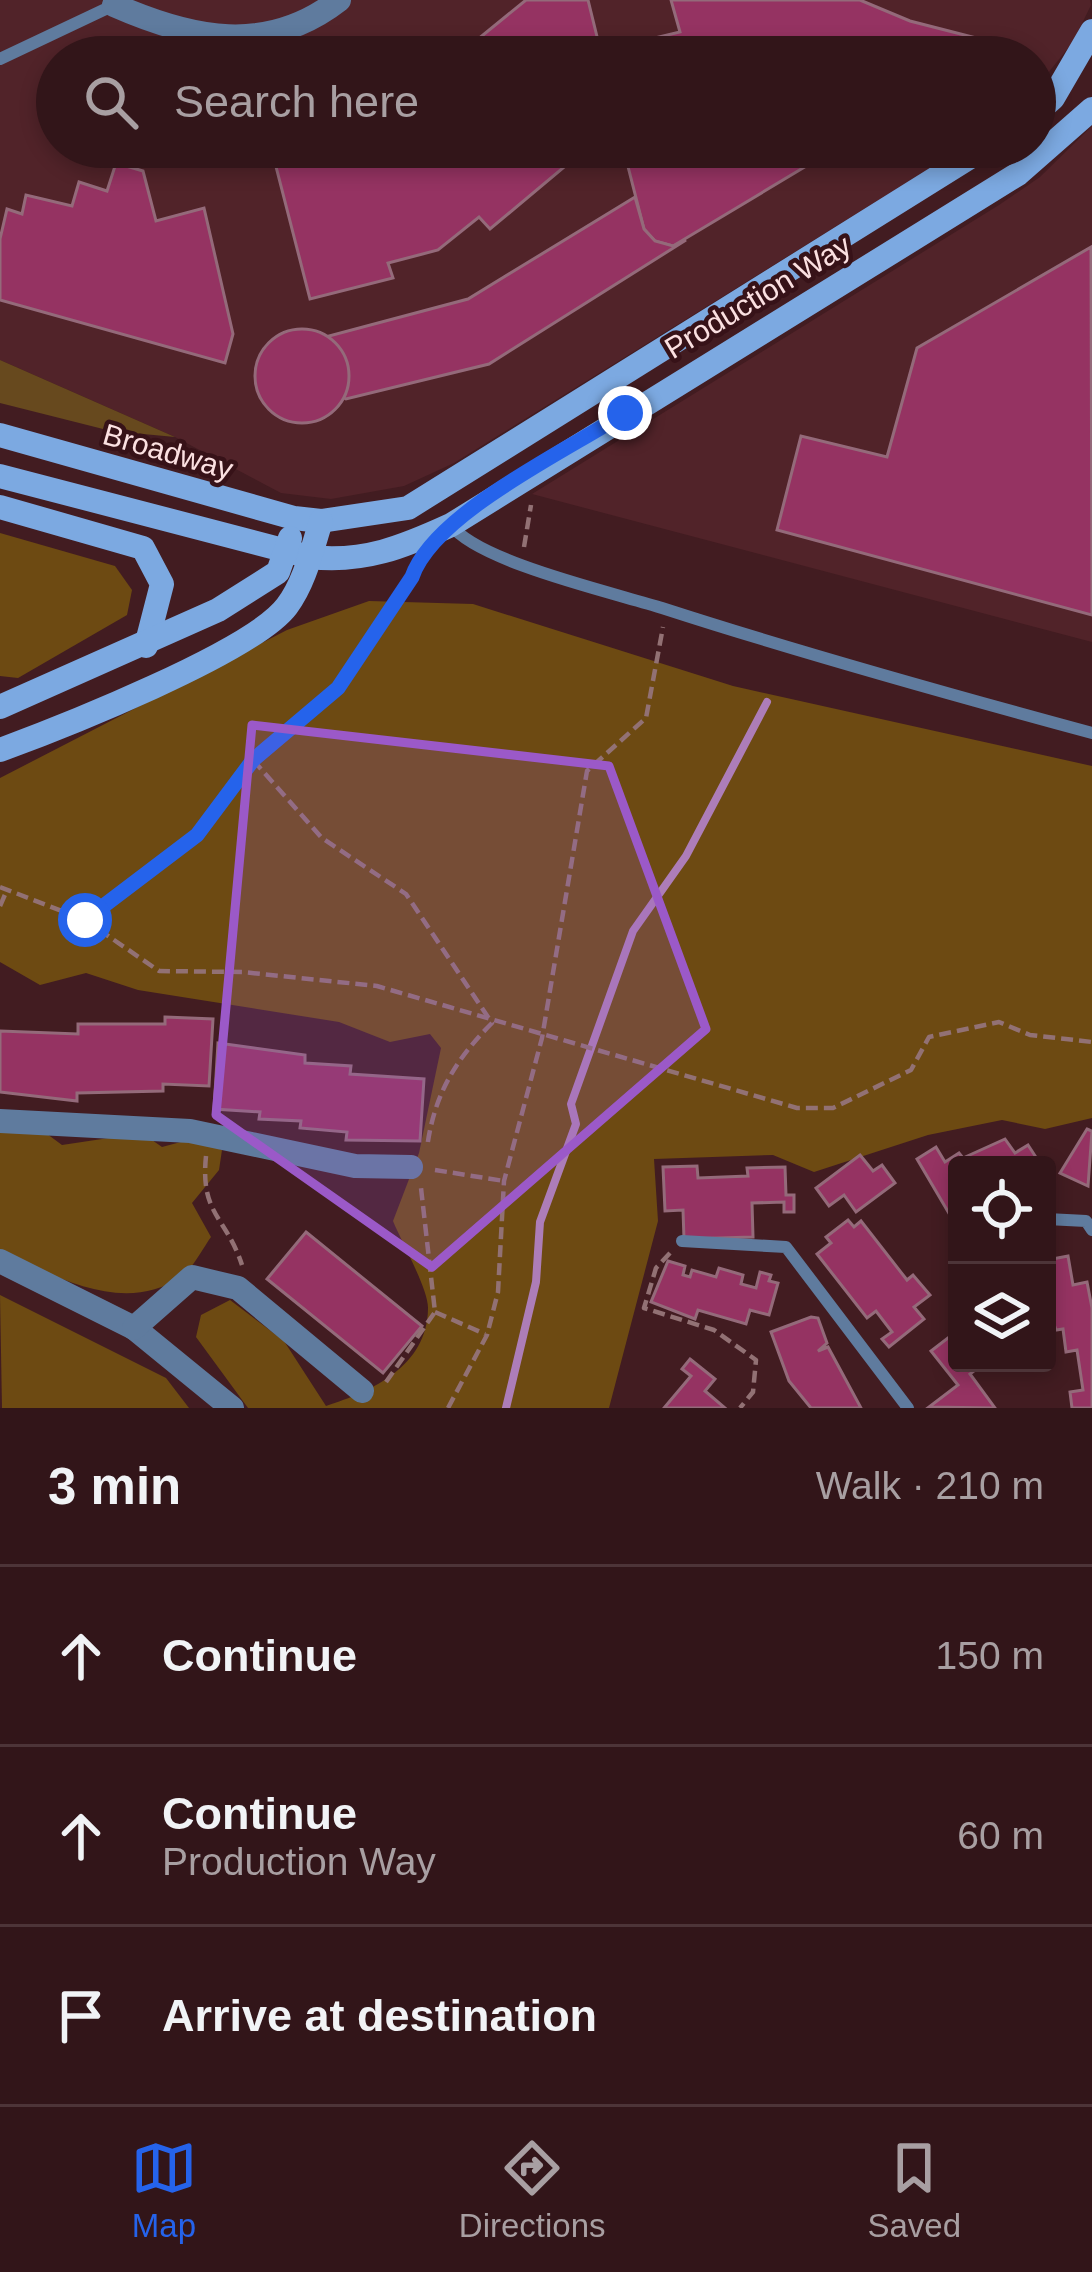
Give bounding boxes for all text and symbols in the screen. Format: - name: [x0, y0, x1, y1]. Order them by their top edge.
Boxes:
- search box: [36, 36, 1056, 168]
- icon: search: [78, 69, 144, 135]
- text: Search here: [174, 76, 419, 127]
- street label: Production Way: [659, 228, 857, 365]
- route end: [598, 386, 652, 440]
- street label: Broadway: [99, 417, 237, 486]
- route start: [58, 893, 112, 947]
- map controls: [948, 1156, 1056, 1372]
- button: locate: [948, 1156, 1056, 1264]
- button: layers: [948, 1264, 1056, 1372]
- text: 3 min: [48, 1458, 181, 1515]
- text: Walk · 210 m: [816, 1464, 1044, 1507]
- icon: ahead: [48, 1623, 114, 1689]
- text: Continue: [162, 1630, 357, 1681]
- text: 150 m: [936, 1634, 1044, 1677]
- text: Continue: [162, 1788, 357, 1839]
- icon: ahead: [48, 1803, 114, 1869]
- text: 60 m: [957, 1814, 1044, 1857]
- text: Production Way: [162, 1840, 436, 1883]
- icon: arrive: [48, 1983, 114, 2049]
- text: Arrive at destination: [162, 1990, 597, 2041]
- tab: Map: [131, 2135, 197, 2245]
- tab: Directions: [459, 2135, 606, 2245]
- tab: Saved: [867, 2135, 961, 2245]

